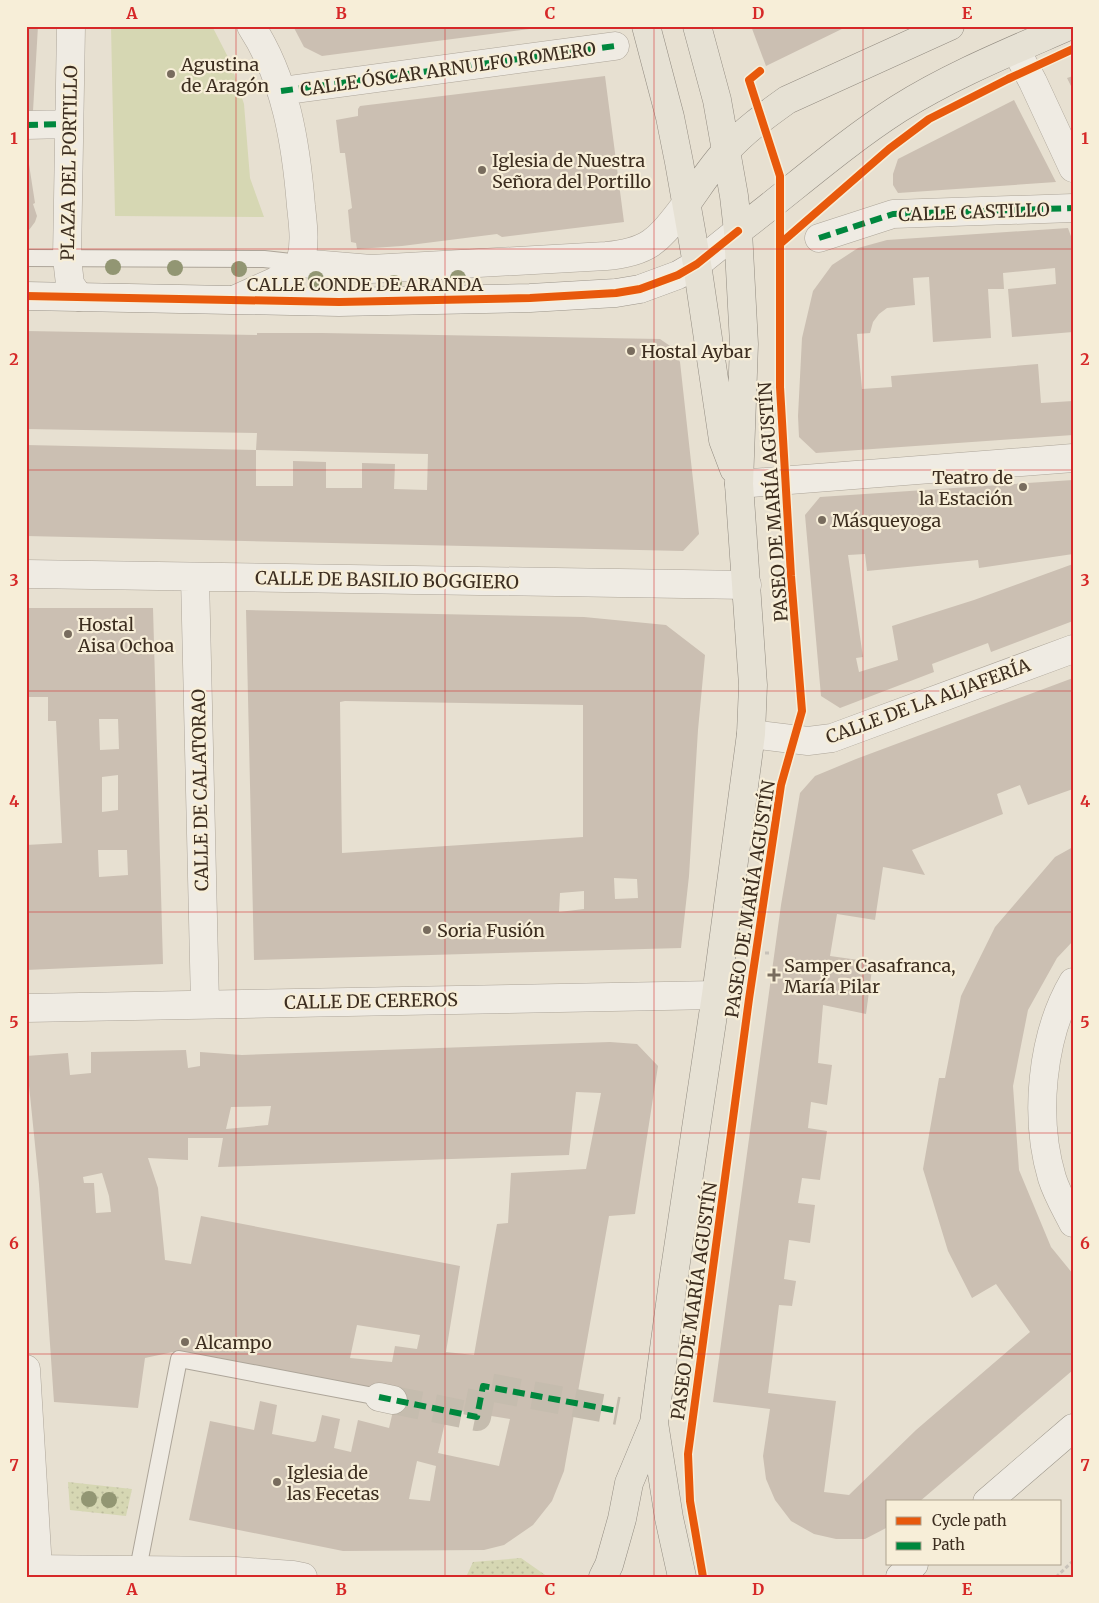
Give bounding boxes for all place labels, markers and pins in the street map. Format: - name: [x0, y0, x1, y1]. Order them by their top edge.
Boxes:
- place label: Agustina de Aragón: [180, 53, 269, 97]
- marker: Agustina de Aragón: [165, 68, 177, 80]
- place label: Iglesia de Nuestra Señora del Portillo: [492, 149, 651, 193]
- marker: Iglesia de Nuestra Señora del Portillo: [476, 164, 488, 176]
- place label: Hostal Aybar: [641, 340, 752, 363]
- marker: Hostal Aybar: [625, 345, 637, 357]
- place label: Teatro de la Estación: [919, 466, 1013, 510]
- marker: Teatro de la Estación: [1017, 481, 1029, 493]
- place label: Másqueyoga: [832, 509, 941, 532]
- marker: Másqueyoga: [816, 514, 828, 526]
- place label: Hostal Aisa Ochoa: [77, 613, 175, 657]
- marker: Hostal Aisa Ochoa: [62, 628, 74, 640]
- place label: Soria Fusión: [437, 919, 545, 942]
- marker: Soria Fusión: [421, 924, 433, 936]
- place label: Samper Casafranca, María Pilar: [784, 954, 956, 998]
- marker: Samper Casafranca, María Pilar: [768, 969, 780, 981]
- place label: Alcampo: [194, 1331, 272, 1354]
- marker: Alcampo: [179, 1336, 191, 1348]
- place label: Iglesia de las Fecetas: [287, 1461, 380, 1505]
- marker: Iglesia de las Fecetas: [271, 1476, 283, 1488]

